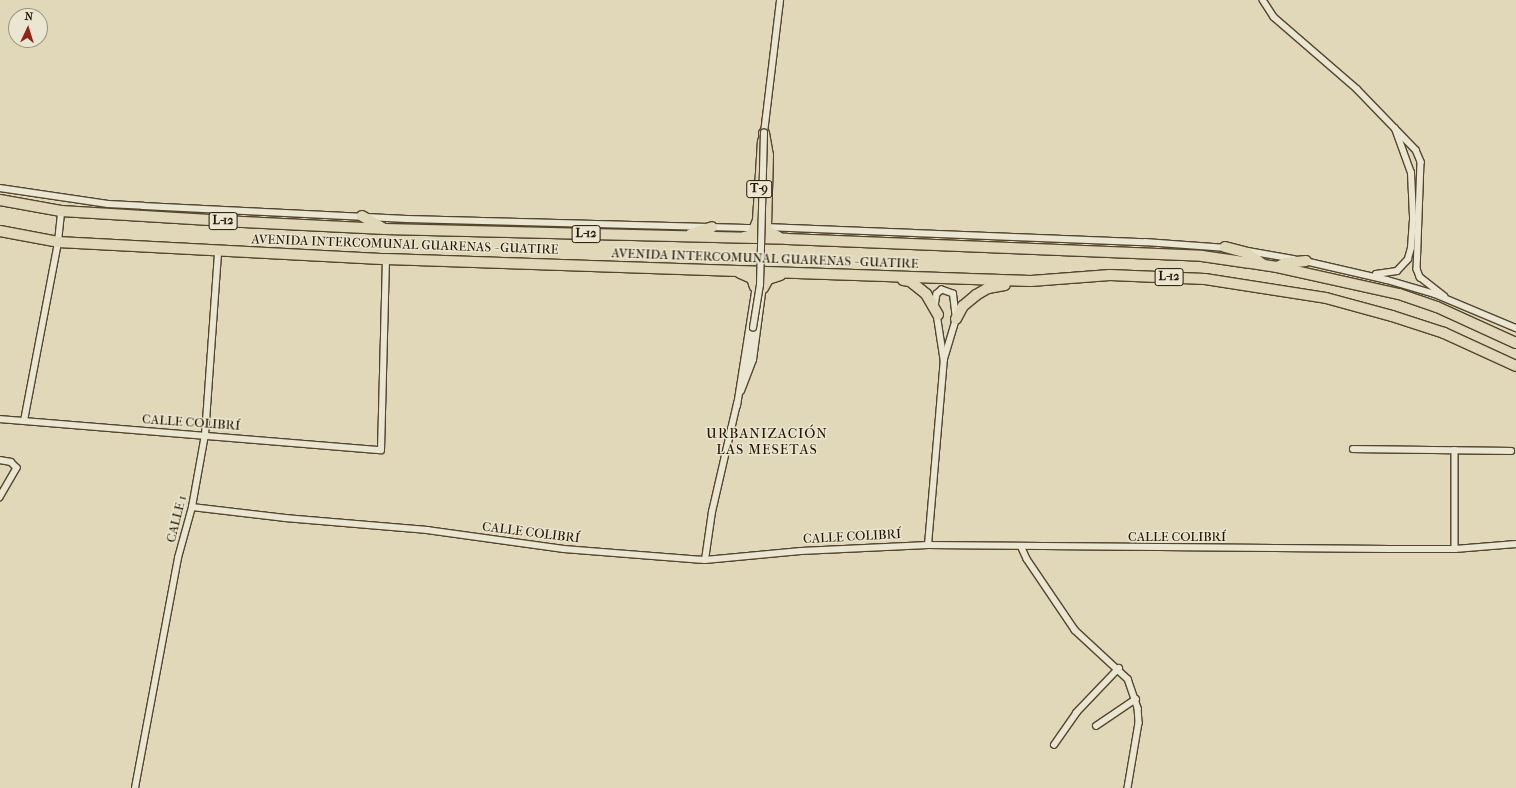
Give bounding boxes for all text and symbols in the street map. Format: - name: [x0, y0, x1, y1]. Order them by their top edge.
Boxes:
- north arrow: [8, 8, 48, 48]
- text: N: [24, 10, 33, 23]
- road number: T-9: [746, 179, 772, 199]
- road number: L-12: [208, 211, 238, 231]
- road number: L-12: [571, 224, 601, 244]
- street label: AVENIDA INTERCOMUNAL GUARENAS - GUATIRE: [251, 232, 559, 258]
- street label: AVENIDA INTERCOMUNAL GUARENAS - GUATIRE: [611, 246, 919, 272]
- road number: L-12: [1154, 267, 1184, 287]
- street label: CALLE COLIBRÍ: [141, 412, 241, 434]
- district label: URBANIZACIÓN LAS MESETAS: [706, 426, 828, 458]
- street label: CALLE 1: [164, 494, 190, 544]
- street label: CALLE COLIBRÍ: [481, 519, 581, 547]
- street label: CALLE COLIBRÍ: [803, 527, 901, 547]
- street label: CALLE COLIBRÍ: [1128, 529, 1226, 545]

